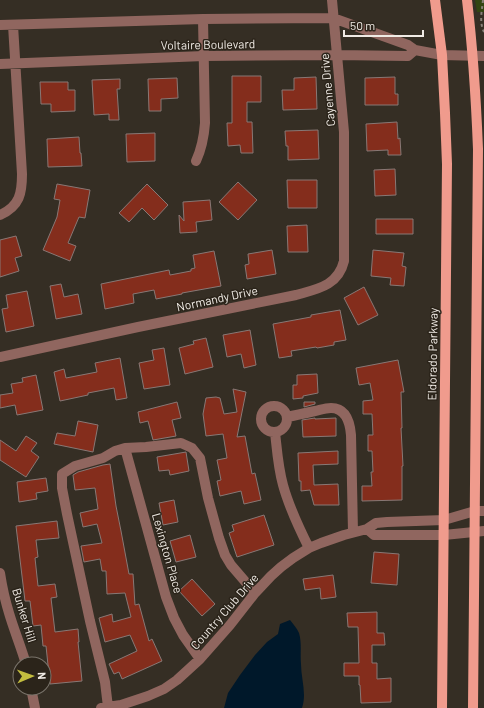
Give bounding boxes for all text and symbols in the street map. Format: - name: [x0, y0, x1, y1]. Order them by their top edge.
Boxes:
- scale bar: [344, 12, 423, 38]
- text: 50 m: [350, 18, 375, 32]
- street label: Voltaire Boulevard: [161, 36, 255, 52]
- street label: Cayenne Drive: [317, 53, 337, 127]
- street label: Normandy Drive: [175, 283, 259, 313]
- street label: Eldorado Parkway: [424, 307, 440, 401]
- street label: Lexington Place: [150, 511, 186, 595]
- street label: Country Club Drive: [187, 570, 261, 652]
- street label: Bunker Hill: [10, 586, 40, 644]
- north arrow: [12, 656, 52, 696]
- text: N: [36, 672, 49, 680]

